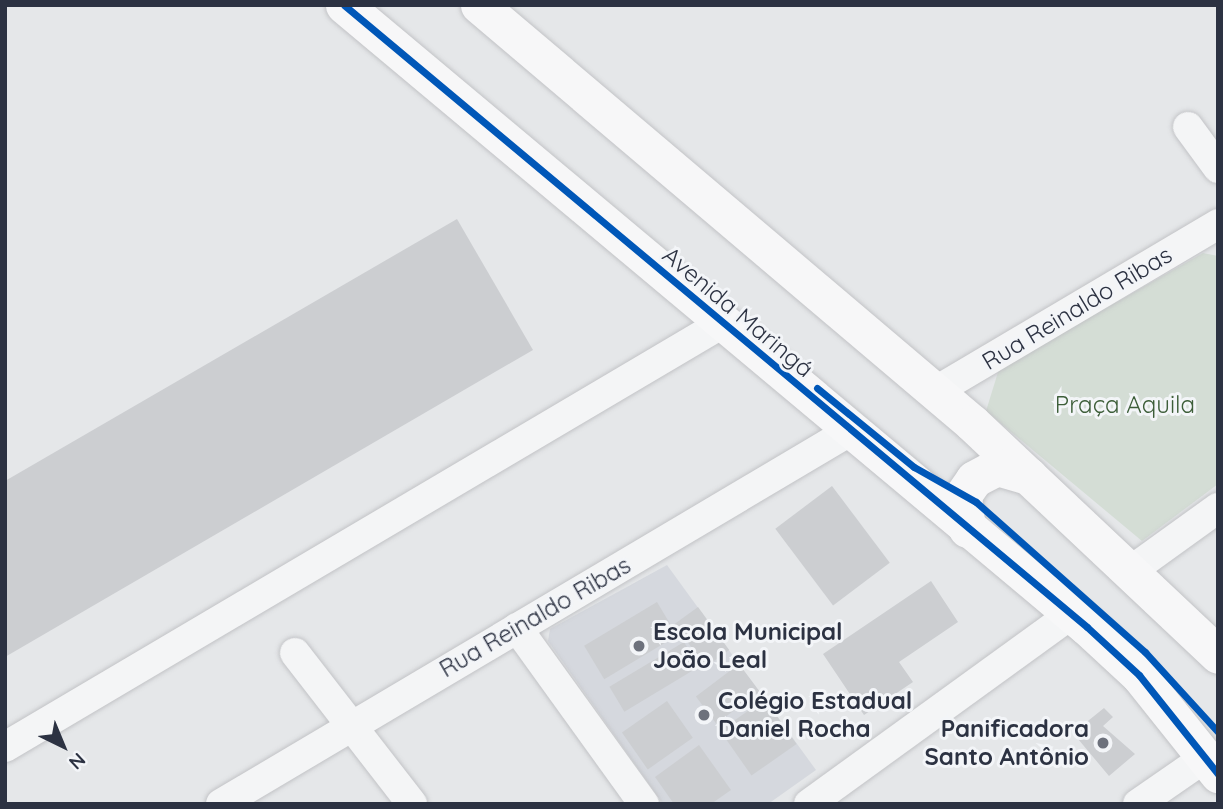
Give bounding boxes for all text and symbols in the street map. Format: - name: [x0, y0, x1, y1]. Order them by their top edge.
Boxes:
- street label: Rua Reinaldo Ribas: [977, 240, 1177, 376]
- street label: Avenida Maringá: [657, 241, 819, 383]
- park label: Praça Aquila: [1055, 391, 1195, 419]
- street label: Rua Reinaldo Ribas: [434, 551, 636, 683]
- place label: Escola Municipal João Leal: [653, 618, 843, 674]
- marker: Escola Municipal João Leal: [631, 638, 647, 654]
- place label: Colégio Estadual Daniel Rocha: [718, 687, 912, 743]
- marker: Colégio Estadual Daniel Rocha: [696, 707, 712, 723]
- north arrow: [28, 711, 98, 781]
- place label: Panificadora Santo Antônio: [925, 715, 1089, 771]
- marker: Panificadora Santo Antônio: [1095, 735, 1111, 751]
- text: N: [64, 748, 91, 775]

